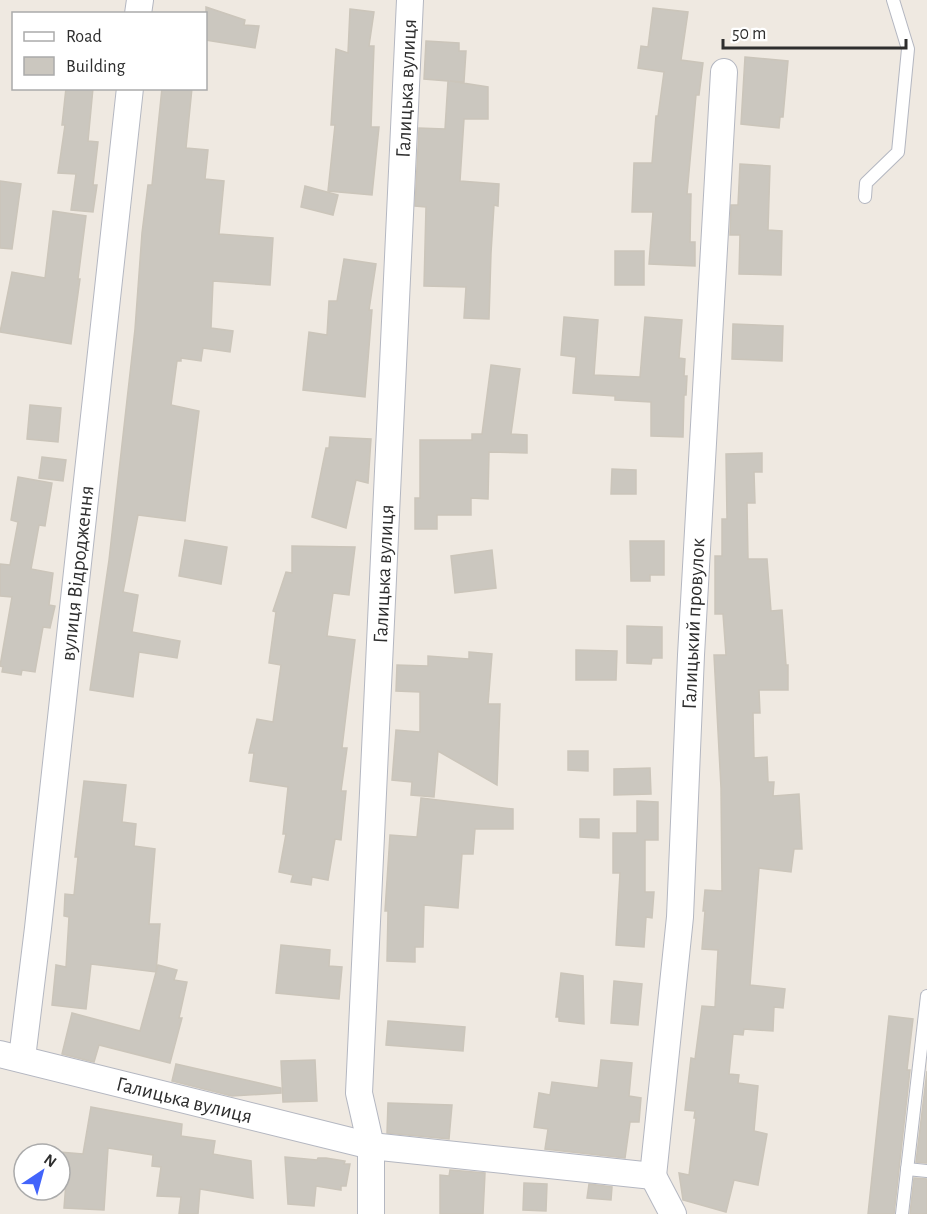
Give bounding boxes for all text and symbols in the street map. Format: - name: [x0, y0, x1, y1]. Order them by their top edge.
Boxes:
- legend: [12, 12, 207, 90]
- scale bar: [723, 12, 906, 50]
- street label: Галицька вулиця: [393, 18, 420, 159]
- text: 50 m: [732, 25, 766, 43]
- text: Road: [66, 28, 102, 46]
- text: Building: [66, 58, 126, 76]
- street label: вулиця Відродження: [57, 484, 97, 662]
- street label: Галицька вулиця: [370, 504, 397, 644]
- street label: Галицький провулок: [679, 537, 709, 710]
- street label: Галицька вулиця: [114, 1073, 254, 1127]
- north arrow: [12, 1142, 72, 1202]
- text: N: [41, 1151, 59, 1170]

